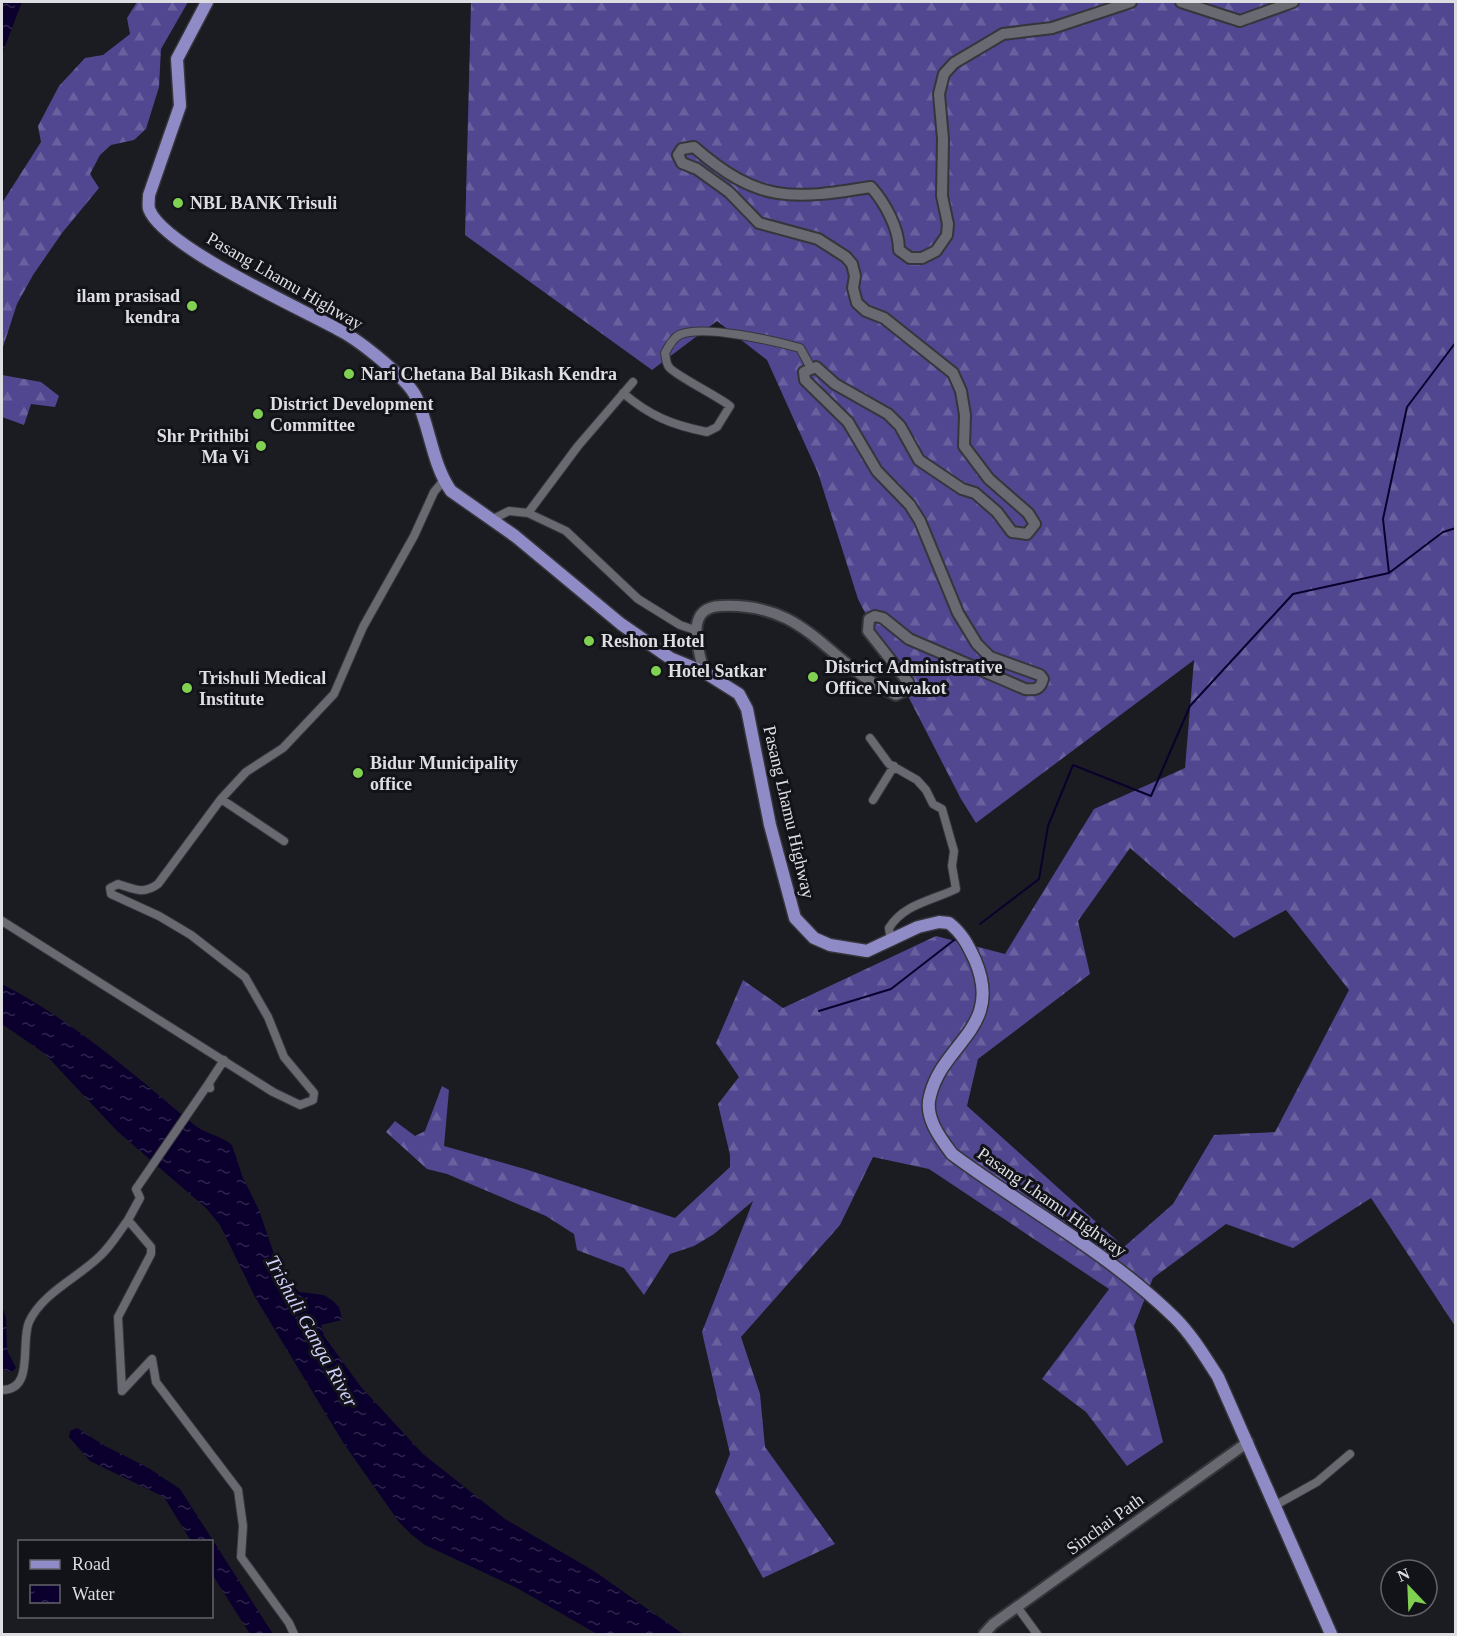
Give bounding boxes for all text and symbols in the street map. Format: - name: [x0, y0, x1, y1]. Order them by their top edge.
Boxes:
- place label: NBL BANK Trisuli: [190, 193, 337, 213]
- marker: NBL BANK Trisuli: [171, 196, 185, 210]
- street label: Pasang Lhamu Highway: [203, 228, 367, 334]
- place label: ilam prasisad kendra: [76, 286, 180, 327]
- marker: ilam prasisad kendra: [185, 299, 199, 313]
- place label: Nari Chetana Bal Bikash Kendra: [361, 364, 617, 384]
- marker: Nari Chetana Bal Bikash Kendra: [342, 367, 356, 381]
- place label: District Development Committee: [270, 394, 433, 435]
- marker: District Development Committee: [251, 407, 265, 421]
- place label: Shr Prithibi Ma Vi: [157, 426, 249, 467]
- marker: Shr Prithibi Ma Vi: [254, 439, 268, 453]
- place label: Reshon Hotel: [601, 631, 705, 651]
- marker: Reshon Hotel: [582, 634, 596, 648]
- place label: District Administrative Office Nuwakot: [825, 657, 1002, 698]
- place label: Hotel Satkar: [668, 661, 767, 681]
- marker: Hotel Satkar: [649, 664, 663, 678]
- place label: Trishuli Medical Institute: [199, 668, 326, 709]
- marker: District Administrative Office Nuwakot: [806, 670, 820, 684]
- marker: Trishuli Medical Institute: [180, 681, 194, 695]
- street label: Pasang Lhamu Highway: [759, 724, 819, 900]
- place label: Bidur Municipality office: [370, 753, 518, 794]
- marker: Bidur Municipality office: [351, 766, 365, 780]
- street label: Pasang Lhamu Highway: [974, 1143, 1130, 1261]
- water label: Trishuli Ganga River: [260, 1251, 363, 1411]
- street label: Sinchai Path: [1063, 1489, 1147, 1559]
- legend: [18, 1540, 213, 1618]
- text: Road: [72, 1554, 110, 1574]
- north arrow: [1379, 1558, 1439, 1618]
- text: N: [1395, 1564, 1412, 1585]
- text: Water: [72, 1584, 115, 1604]

